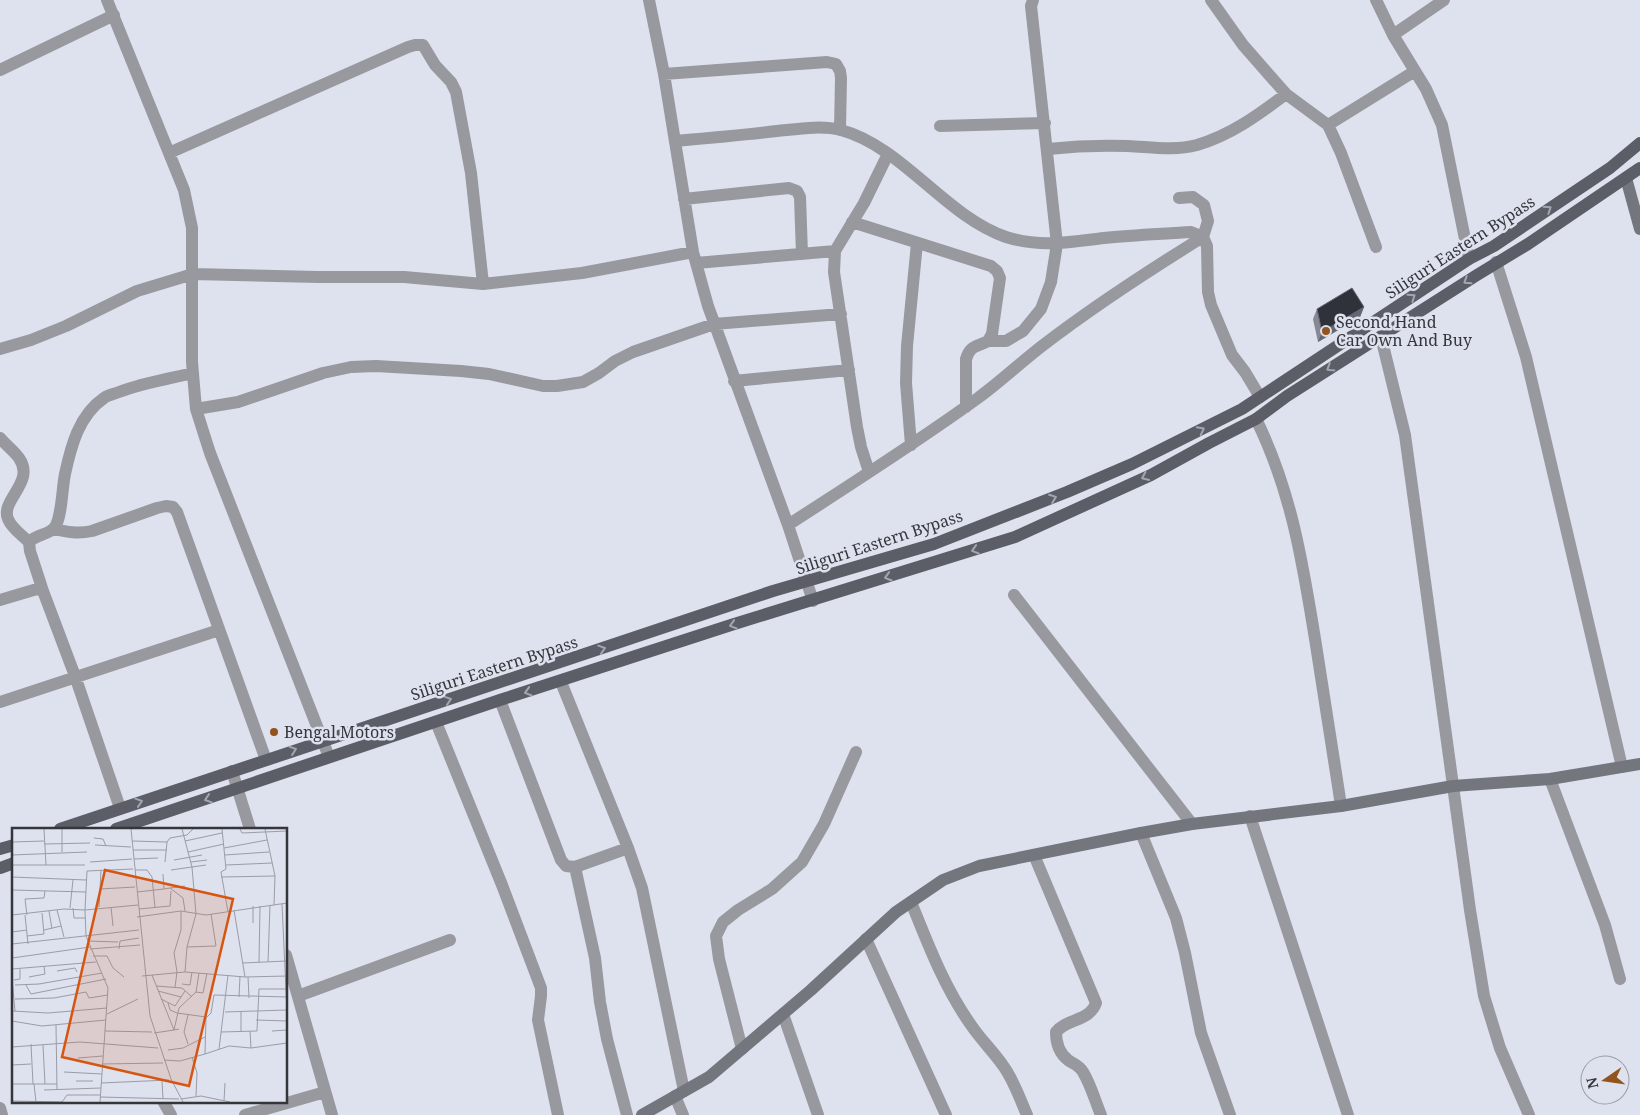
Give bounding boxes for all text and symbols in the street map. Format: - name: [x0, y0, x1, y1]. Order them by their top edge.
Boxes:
- street label: Siliguri Eastern Bypass: [1381, 190, 1539, 304]
- one-way arrow: [1543, 206, 1552, 215]
- one-way arrow: [1463, 274, 1472, 284]
- one-way arrow: [1406, 294, 1416, 303]
- place label: Second Hand Car Own And Buy: [1336, 311, 1473, 351]
- marker: Second Hand Car Own And Buy: [1320, 325, 1332, 337]
- one-way arrow: [1327, 362, 1336, 372]
- one-way arrow: [1196, 426, 1205, 436]
- one-way arrow: [1141, 471, 1150, 481]
- one-way arrow: [1048, 494, 1057, 504]
- street label: Siliguri Eastern Bypass: [793, 505, 965, 579]
- one-way arrow: [971, 544, 979, 554]
- one-way arrow: [884, 571, 892, 581]
- one-way arrow: [729, 619, 737, 629]
- street label: Siliguri Eastern Bypass: [408, 631, 580, 705]
- one-way arrow: [597, 645, 606, 655]
- one-way arrow: [524, 686, 533, 696]
- one-way arrow: [443, 695, 451, 705]
- place label: Bengal Motors: [284, 721, 394, 743]
- marker: Bengal Motors: [268, 726, 280, 738]
- one-way arrow: [289, 746, 297, 756]
- one-way arrow: [204, 793, 213, 803]
- one-way arrow: [134, 797, 143, 807]
- inset map: [12, 828, 288, 1102]
- north arrow: [1580, 1055, 1630, 1105]
- text: N: [1581, 1076, 1602, 1091]

